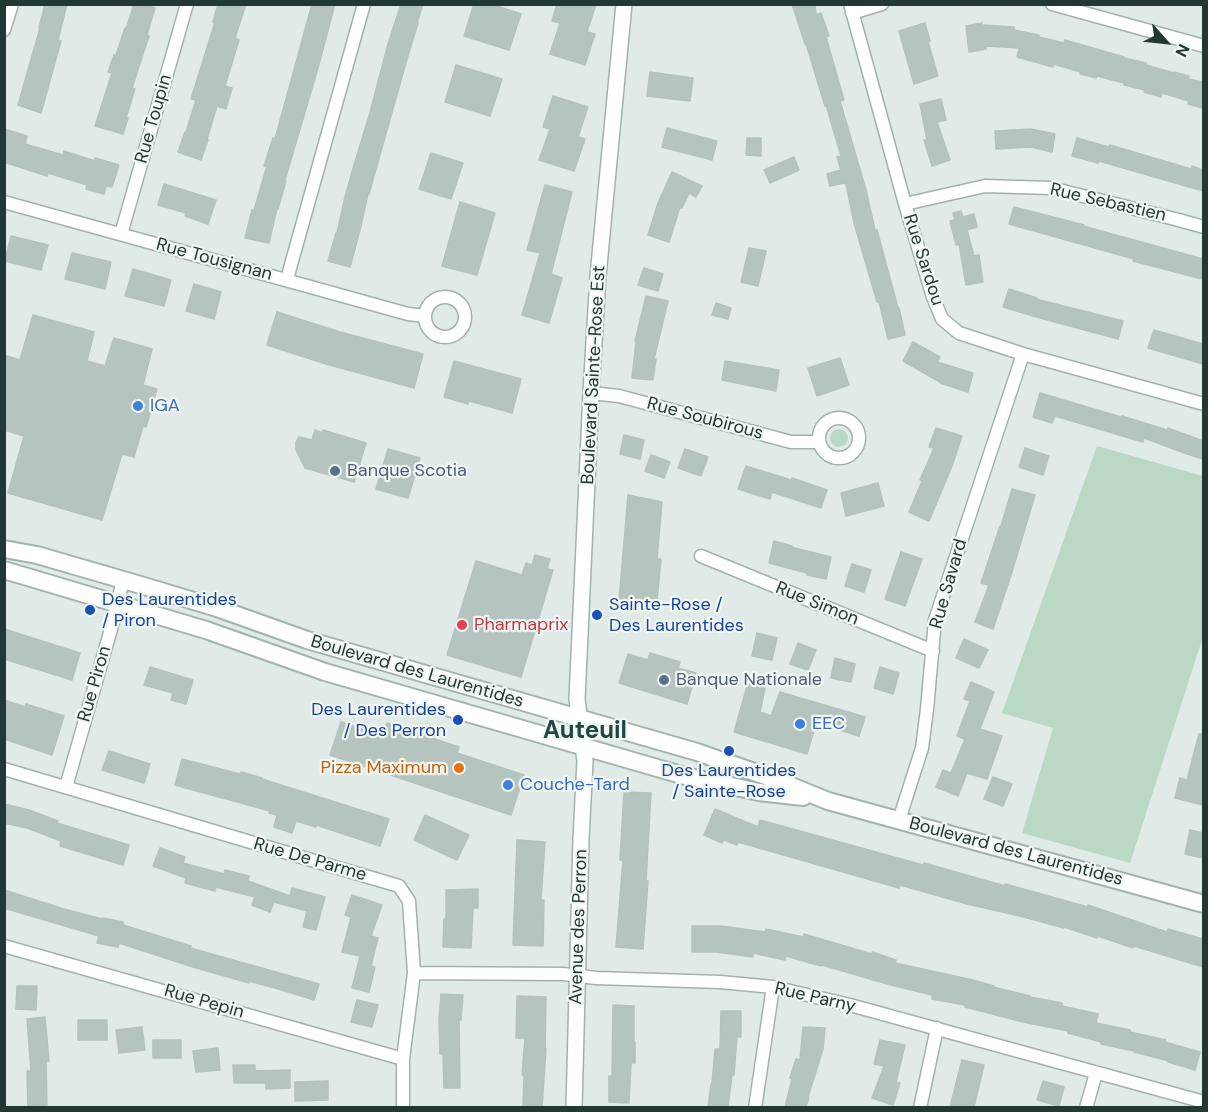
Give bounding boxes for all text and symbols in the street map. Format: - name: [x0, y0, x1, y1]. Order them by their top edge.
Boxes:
- north arrow: [1136, 12, 1196, 72]
- text: N: [1170, 40, 1194, 60]
- street label: Rue Toupin: [131, 72, 177, 166]
- street label: Rue Sebastien: [1048, 179, 1168, 227]
- street label: Rue Sardou: [898, 212, 948, 308]
- street label: Rue Tousignan: [154, 234, 274, 286]
- street label: Boulevard Sainte-Rose Est: [577, 265, 611, 485]
- street label: Rue Soubirous: [645, 393, 765, 445]
- place label: IGA: [150, 395, 180, 417]
- marker: IGA: [131, 399, 145, 413]
- place label: Banque Scotia: [347, 460, 467, 482]
- marker: Banque Scotia: [328, 464, 342, 478]
- street label: Rue Savard: [926, 537, 972, 631]
- street label: Rue Simon: [772, 578, 862, 630]
- place label: Des Laurentides / Piron: [102, 589, 237, 632]
- place label: Sainte-Rose / Des Laurentides: [609, 594, 744, 636]
- marker: Des Laurentides / Piron: [83, 603, 97, 617]
- marker: Sainte-Rose / Des Laurentides: [590, 608, 604, 622]
- place label: Pharmaprix: [474, 614, 568, 636]
- marker: Pharmaprix: [455, 618, 469, 632]
- street label: Boulevard des Laurentides: [308, 631, 526, 713]
- street label: Rue Piron: [74, 643, 116, 725]
- place label: Banque Nationale: [676, 669, 822, 691]
- marker: Banque Nationale: [657, 673, 671, 687]
- place label: Des Laurentides / Des Perron: [311, 699, 446, 742]
- marker: Des Laurentides / Des Perron: [451, 713, 465, 727]
- place label: EEC: [812, 713, 845, 735]
- marker: EEC: [793, 717, 807, 731]
- district label: Auteuil: [543, 718, 627, 746]
- marker: Des Laurentides / Sainte-Rose: [722, 744, 736, 758]
- place label: Pizza Maximum: [321, 757, 447, 779]
- place label: Des Laurentides / Sainte-Rose: [662, 760, 796, 802]
- marker: Pizza Maximum: [452, 761, 466, 775]
- place label: Couche-Tard: [520, 774, 630, 796]
- marker: Couche-Tard: [501, 778, 515, 792]
- street label: Boulevard des Laurentides: [907, 813, 1125, 891]
- street label: Rue De Parme: [251, 834, 369, 886]
- street label: Avenue des Perron: [565, 849, 593, 1005]
- street label: Rue Parny: [772, 978, 858, 1018]
- street label: Rue Pepin: [162, 980, 246, 1024]

